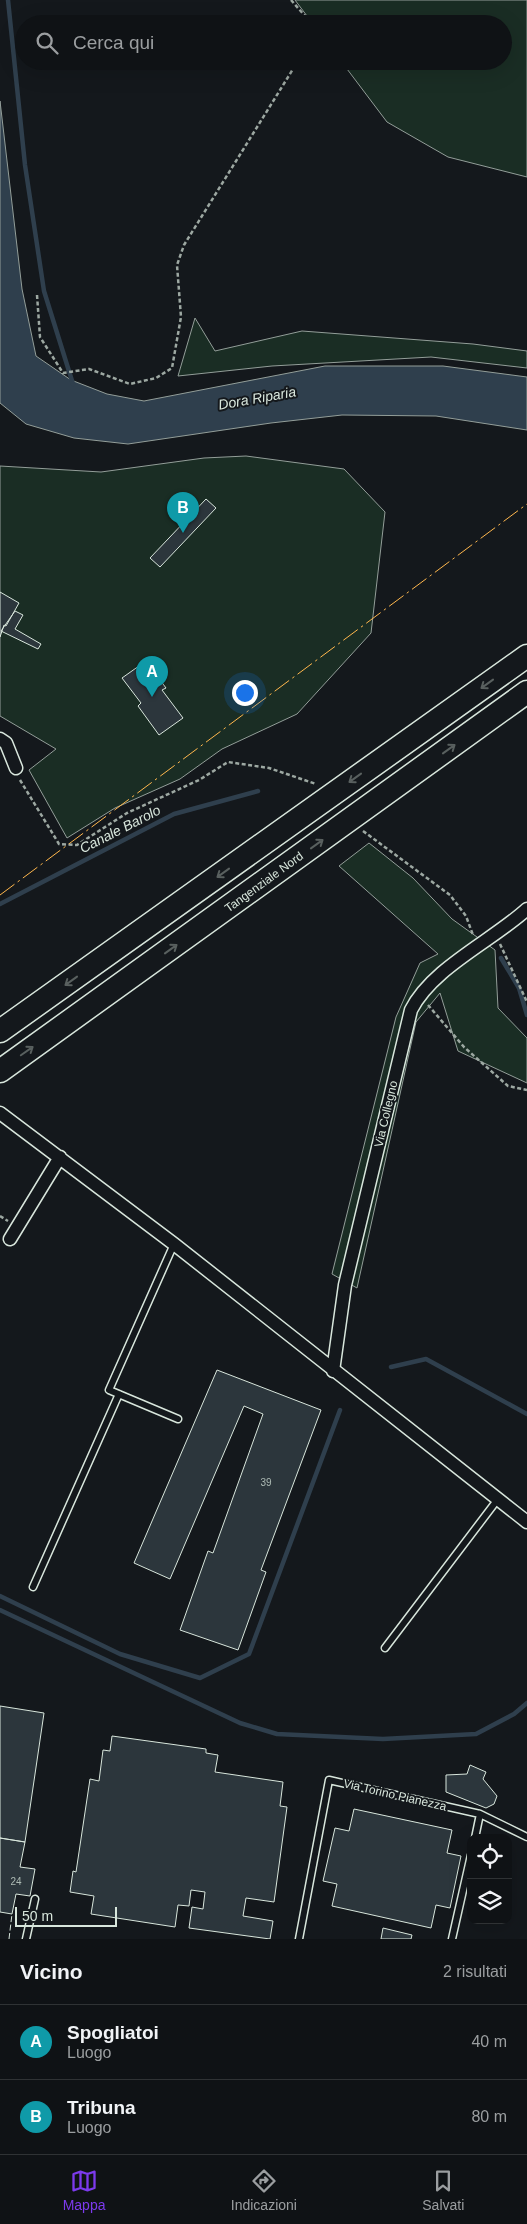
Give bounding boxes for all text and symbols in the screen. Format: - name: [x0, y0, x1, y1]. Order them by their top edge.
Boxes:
- search box: [15, 15, 512, 70]
- icon: search: [33, 29, 61, 57]
- text: Cerca qui: [73, 32, 154, 53]
- water label: Dora Riparia: [217, 383, 297, 413]
- pin: B: [167, 492, 199, 533]
- pin: A: [136, 656, 168, 697]
- one-way arrow: [480, 679, 494, 689]
- your location: [232, 680, 258, 706]
- one-way arrow: [442, 744, 456, 754]
- one-way arrow: [349, 773, 362, 784]
- water label: Canale Barolo: [77, 802, 163, 856]
- one-way arrow: [310, 839, 324, 849]
- street label: Tangenziale Nord: [222, 849, 306, 915]
- one-way arrow: [216, 868, 230, 878]
- one-way arrow: [164, 944, 178, 954]
- one-way arrow: [64, 976, 78, 986]
- one-way arrow: [20, 1046, 34, 1056]
- street label: Via Collegno: [372, 1079, 401, 1149]
- house number: 39: [260, 1477, 272, 1488]
- street label: Via Torino Pianezza: [342, 1776, 448, 1814]
- map controls: [467, 1834, 512, 1924]
- button: locate: [467, 1834, 512, 1879]
- house number: 24: [10, 1876, 22, 1887]
- button: layers: [467, 1879, 512, 1924]
- scale bar: [15, 1904, 118, 1927]
- text: 50 m: [22, 1908, 53, 1924]
- text: Vicino: [20, 1960, 83, 1983]
- text: 2 risultati: [443, 1963, 507, 1980]
- text: Spogliatoi: [67, 2022, 159, 2043]
- text: A: [30, 2033, 42, 2050]
- text: 40 m: [471, 2033, 507, 2050]
- text: Luogo: [67, 2044, 112, 2061]
- text: Tribuna: [67, 2097, 136, 2118]
- text: B: [30, 2108, 42, 2125]
- text: 80 m: [471, 2108, 507, 2125]
- text: Luogo: [67, 2119, 112, 2136]
- tab: Mappa: [63, 2167, 105, 2213]
- tab: Indicazioni: [231, 2167, 297, 2213]
- tab: Salvati: [422, 2167, 464, 2213]

